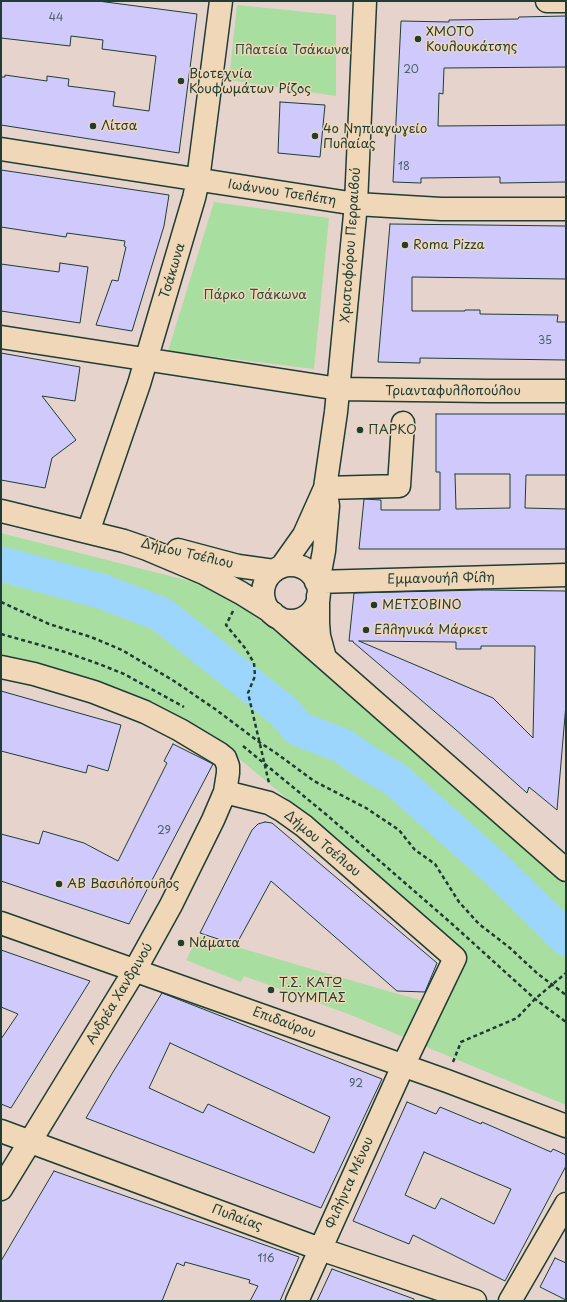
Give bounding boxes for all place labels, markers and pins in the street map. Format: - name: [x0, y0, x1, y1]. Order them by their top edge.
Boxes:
- place label: XMOTO Κουλουκάτσης: [426, 24, 517, 55]
- marker: XMOTO Κουλουκάτσης: [413, 34, 423, 44]
- place label: Βιοτεχνία Κουφωμάτων Ρίζος: [189, 66, 311, 97]
- marker: Βιοτεχνία Κουφωμάτων Ρίζος: [176, 76, 186, 86]
- place label: Λίτσα: [101, 118, 137, 134]
- marker: Λίτσα: [88, 121, 98, 131]
- place label: 4ο Νηπιαγωγείο Πυλαίας: [323, 121, 427, 152]
- marker: 4ο Νηπιαγωγείο Πυλαίας: [310, 131, 320, 141]
- place label: Roma Pizza: [413, 237, 485, 253]
- marker: Roma Pizza: [400, 240, 410, 250]
- place label: ΠΑΡΚΟ: [368, 422, 417, 438]
- marker: ΠΑΡΚΟ: [355, 425, 365, 435]
- place label: ΜΕΤΣΟΒΙΝΟ: [382, 597, 462, 613]
- marker: ΜΕΤΣΟΒΙΝΟ: [369, 600, 379, 610]
- place label: Ελληνικά Μάρκετ: [374, 622, 488, 638]
- marker: Ελληνικά Μάρκετ: [361, 625, 371, 635]
- place label: ΑΒ Βασιλόπουλος: [67, 876, 180, 892]
- marker: ΑΒ Βασιλόπουλος: [54, 879, 64, 889]
- place label: Νάματα: [189, 935, 240, 951]
- marker: Νάματα: [176, 938, 186, 948]
- place label: Τ.Σ. ΚΑΤΩ ΤΟΥΜΠΑΣ: [279, 975, 346, 1006]
- marker: Τ.Σ. ΚΑΤΩ ΤΟΥΜΠΑΣ: [266, 985, 276, 995]

